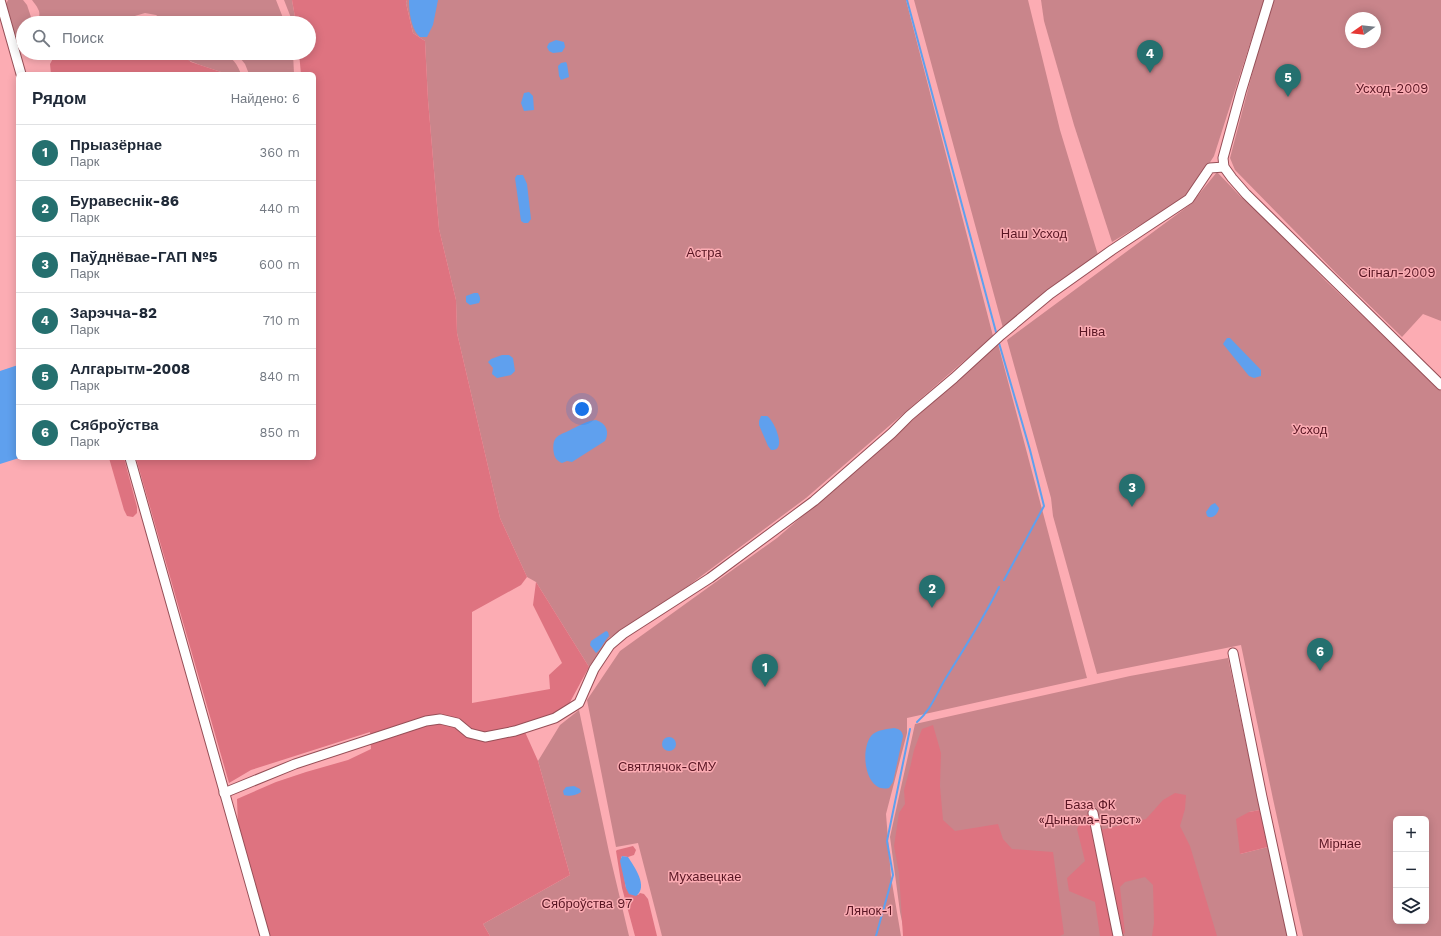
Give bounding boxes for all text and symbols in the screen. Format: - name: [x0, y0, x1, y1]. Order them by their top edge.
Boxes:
- north arrow: [1345, 12, 1381, 48]
- search box: [16, 16, 316, 60]
- icon: search: [30, 27, 52, 49]
- text: Поиск: [62, 29, 104, 47]
- pin: 4: [1137, 40, 1163, 73]
- pin: 5: [1275, 64, 1301, 97]
- park label: Усход-2009: [1356, 81, 1428, 96]
- text: Рядом: [32, 88, 87, 108]
- text: Найдено: 6: [231, 91, 300, 106]
- text: Прыазёрнае: [70, 136, 162, 154]
- text: 1: [42, 145, 48, 160]
- text: 360 m: [260, 145, 300, 160]
- text: Парк: [70, 154, 100, 169]
- text: Буравеснік-86: [70, 192, 179, 210]
- text: 2: [41, 201, 49, 216]
- text: 440 m: [259, 201, 300, 216]
- text: Парк: [70, 210, 100, 225]
- park label: Наш Усход: [1001, 226, 1068, 241]
- park label: Астра: [686, 245, 723, 260]
- text: Паўднёвае-ГАП №5: [70, 248, 218, 266]
- text: 3: [41, 257, 49, 272]
- text: 600 m: [259, 257, 300, 272]
- park label: Сігнал-2009: [1359, 265, 1435, 280]
- text: Парк: [70, 266, 100, 281]
- text: Зарэчча-82: [70, 304, 157, 322]
- text: 4: [41, 313, 49, 328]
- text: 710 m: [263, 313, 300, 328]
- text: Парк: [70, 322, 100, 337]
- park label: Ніва: [1079, 324, 1106, 339]
- text: Алгарытм-2008: [70, 360, 190, 378]
- text: 5: [41, 369, 49, 384]
- text: 840 m: [259, 369, 300, 384]
- text: Парк: [70, 378, 100, 393]
- your location: [572, 399, 592, 419]
- text: Сяброўства: [70, 416, 159, 434]
- park label: Усход: [1293, 422, 1328, 437]
- text: 6: [41, 425, 49, 440]
- text: 850 m: [260, 425, 300, 440]
- text: Парк: [70, 434, 100, 449]
- pin: 3: [1119, 474, 1145, 507]
- pin: 2: [919, 575, 945, 608]
- pin: 6: [1307, 638, 1333, 671]
- pin: 1: [752, 654, 778, 687]
- park label: Святлячок-СМУ: [618, 759, 717, 774]
- park label: База ФК «Дынама-Брэст»: [1038, 797, 1142, 827]
- map controls: [1393, 816, 1429, 924]
- button: +: [1393, 816, 1429, 852]
- park label: Мірнае: [1319, 836, 1361, 851]
- button: −: [1393, 852, 1429, 888]
- park label: Мухавецкае: [669, 869, 741, 884]
- button: layers: [1393, 888, 1429, 924]
- park label: Сяброўства 97: [542, 896, 632, 911]
- park label: Лянок-1: [846, 903, 892, 918]

